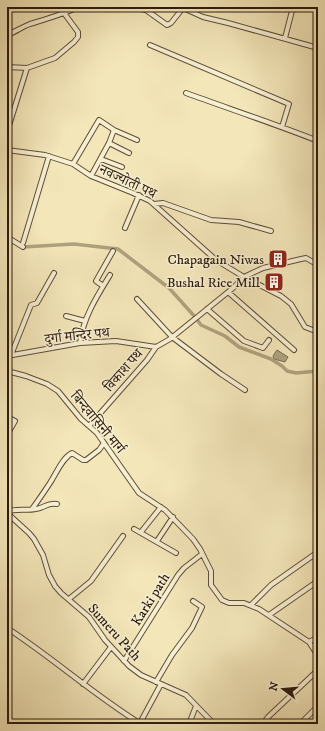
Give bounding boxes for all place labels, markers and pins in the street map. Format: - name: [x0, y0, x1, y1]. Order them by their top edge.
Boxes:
- building icon: Chapagain Niwas: [267, 248, 289, 270]
- place label: Chapagain Niwas: [167, 251, 264, 269]
- building icon: Bushal Rice Mill: [263, 271, 285, 293]
- place label: Bushal Rice Mill: [167, 274, 261, 292]

